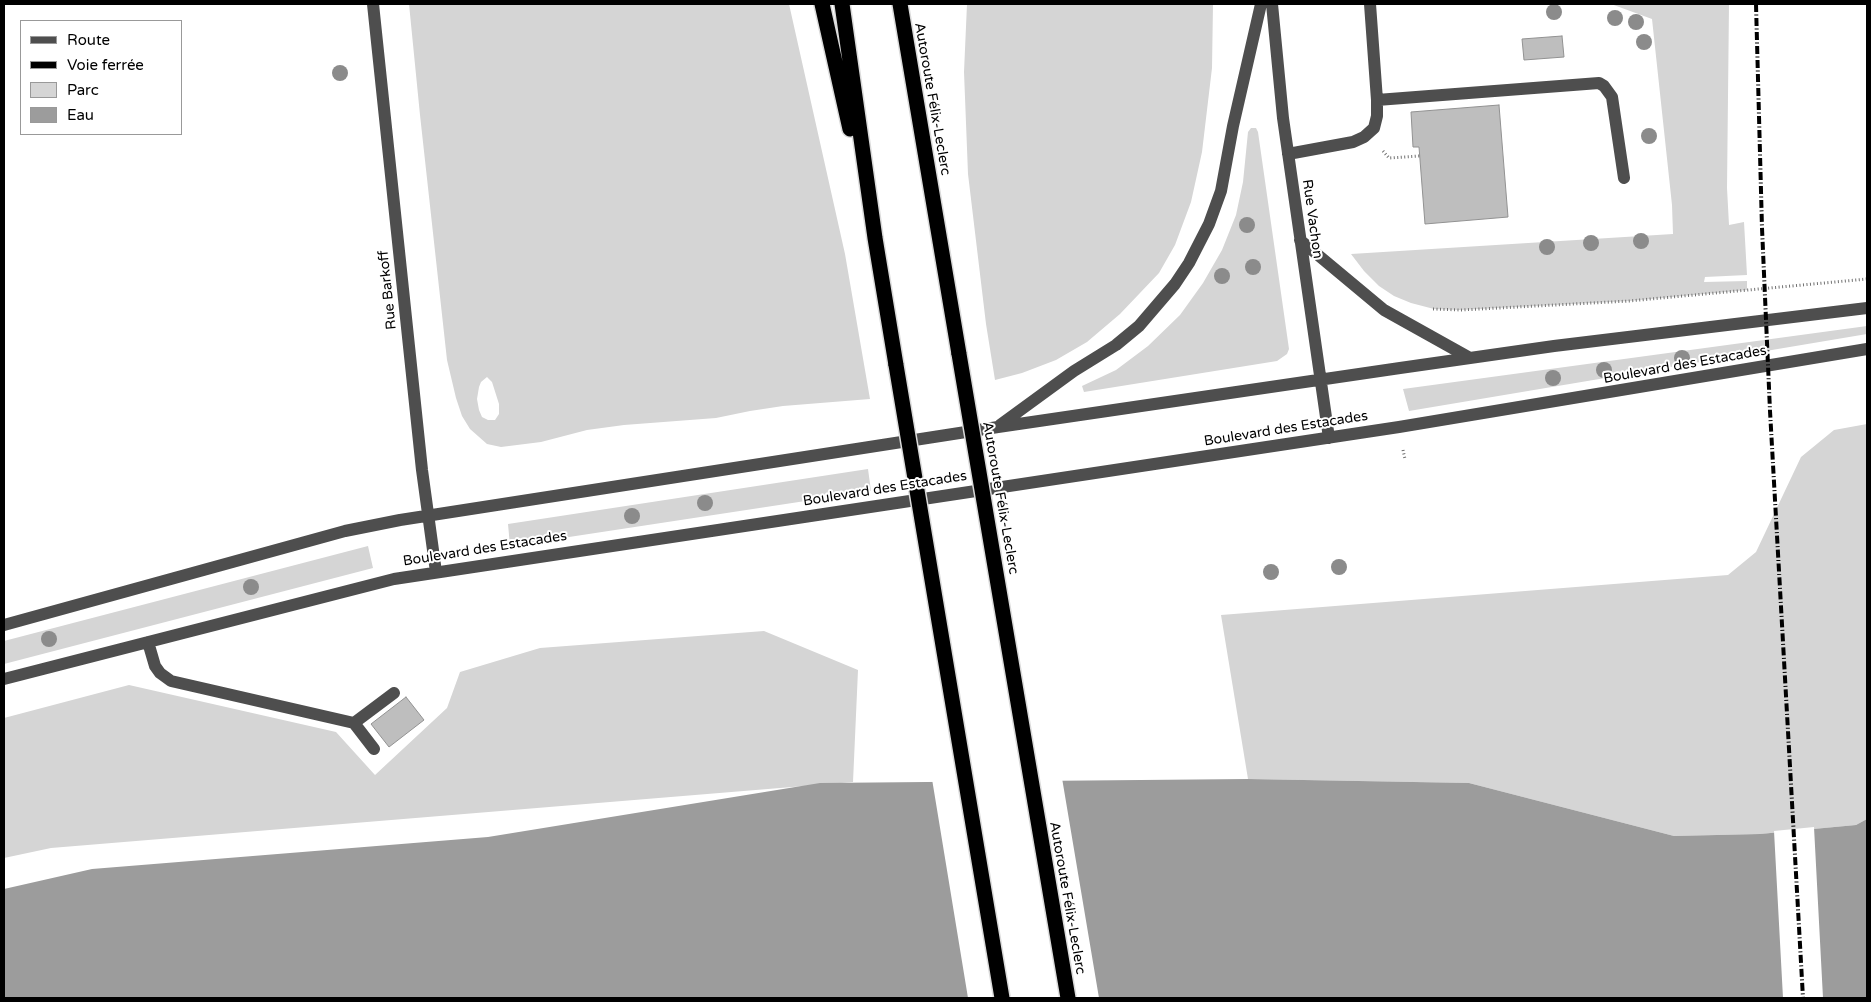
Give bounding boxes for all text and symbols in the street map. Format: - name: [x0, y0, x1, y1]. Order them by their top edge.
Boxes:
- legend: [20, 20, 182, 135]
- street label: Autoroute Félix-Leclerc: [910, 21, 954, 177]
- text: Route: [67, 31, 110, 49]
- text: Voie ferrée: [67, 56, 144, 74]
- text: Parc: [67, 81, 99, 99]
- text: Eau: [67, 106, 94, 124]
- street label: Rue Vachon: [1298, 178, 1326, 260]
- street label: Rue Barkoff: [375, 249, 401, 331]
- street label: Boulevard des Estacades: [1602, 342, 1768, 388]
- street label: Boulevard des Estacades: [1203, 408, 1369, 450]
- street label: Autoroute Félix-Leclerc: [978, 420, 1022, 576]
- street label: Boulevard des Estacades: [802, 468, 968, 510]
- street label: Boulevard des Estacades: [402, 528, 568, 570]
- street label: Autoroute Félix-Leclerc: [1045, 820, 1089, 976]

